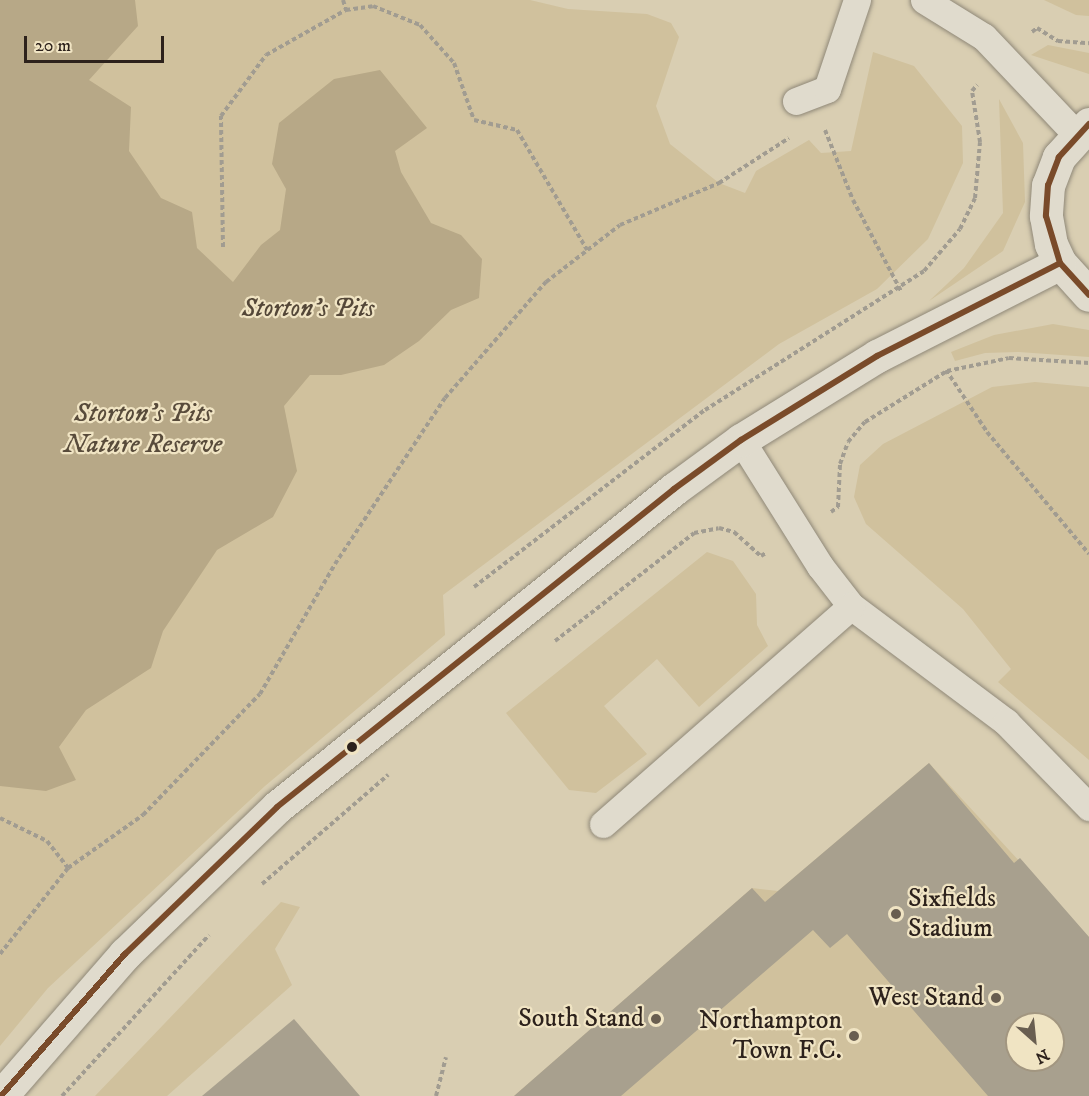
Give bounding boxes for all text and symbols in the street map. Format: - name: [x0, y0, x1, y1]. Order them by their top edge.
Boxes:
- scale bar: [27, 24, 166, 62]
- text: 20 m: [35, 35, 71, 57]
- park label: Storton's Pits: [242, 293, 374, 325]
- water label: Storton's Pits Nature Reserve: [64, 397, 222, 460]
- unlabelled marker: [346, 741, 358, 753]
- place label: Sixfields Stadium: [908, 883, 996, 945]
- marker: Sixfields Stadium: [889, 907, 903, 921]
- place label: West Stand: [869, 982, 984, 1014]
- marker: West Stand: [989, 991, 1003, 1005]
- place label: South Stand: [518, 1003, 644, 1035]
- place label: Northampton Town F.C.: [699, 1005, 842, 1066]
- marker: South Stand: [649, 1012, 663, 1026]
- north arrow: [1005, 1012, 1065, 1072]
- marker: Northampton Town F.C.: [847, 1029, 861, 1043]
- text: N: [1032, 1044, 1053, 1068]

